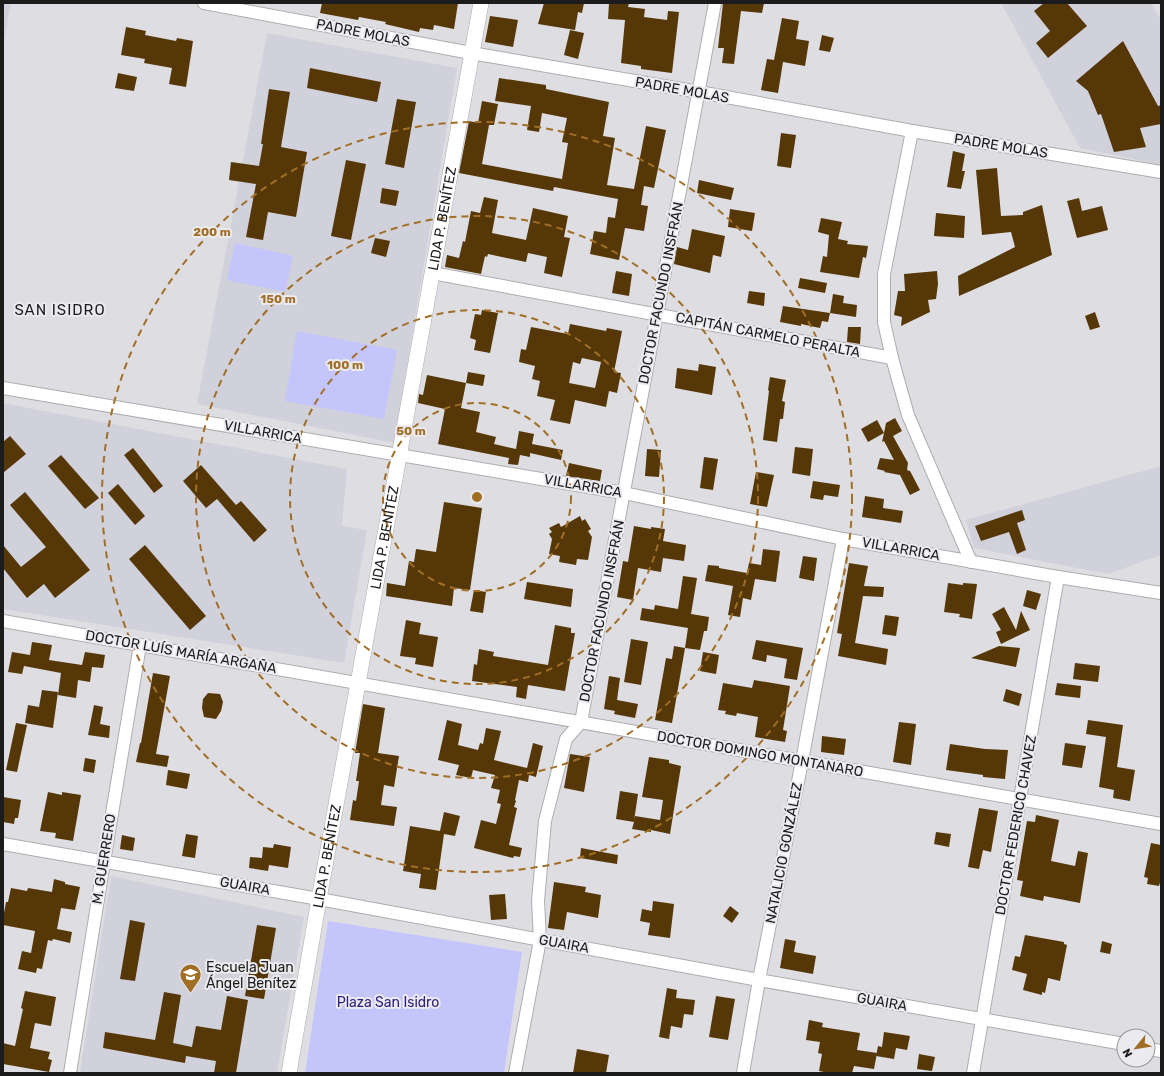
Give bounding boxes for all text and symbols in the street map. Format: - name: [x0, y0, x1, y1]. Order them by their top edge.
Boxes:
- street label: PADRE MOLAS: [315, 16, 412, 50]
- street label: PADRE MOLAS: [634, 73, 731, 107]
- street label: PADRE MOLAS: [953, 130, 1050, 162]
- street label: LIDA P. BENÍTEZ: [424, 165, 460, 272]
- street label: DOCTOR FACUNDO INSFRÁN: [634, 200, 687, 386]
- text: 200 m: [193, 225, 231, 239]
- text: 150 m: [260, 292, 296, 306]
- district label: SAN ISIDRO: [14, 301, 106, 319]
- street label: CAPITÁN CARMELO PERALTA: [674, 308, 863, 361]
- text: 100 m: [327, 358, 363, 372]
- street label: VILLARRICA: [223, 417, 304, 447]
- text: 50 m: [396, 424, 426, 438]
- street label: VILLARRICA: [543, 471, 624, 501]
- street label: LIDA P. BENÍTEZ: [367, 484, 402, 591]
- centre of rings: [470, 490, 484, 504]
- street label: DOCTOR FACUNDO INSFRÁN: [575, 518, 628, 704]
- street label: VILLARRICA: [861, 534, 942, 564]
- street label: DOCTOR LUÍS MARÍA ARGAÑA: [84, 626, 279, 677]
- street label: DOCTOR DOMINGO MONTANARO: [656, 727, 864, 781]
- street label: DOCTOR FEDERICO CHAVEZ: [992, 734, 1040, 916]
- street label: NATALICIO GONZÁLEZ: [761, 781, 806, 925]
- street label: LIDA P. BENÍTEZ: [309, 803, 344, 909]
- street label: M. GUERRERO: [88, 813, 120, 905]
- street label: GUAIRA: [218, 873, 272, 899]
- street label: GUAIRA: [537, 931, 591, 957]
- place label: Escuela Juan Ángel Benítez: [206, 959, 296, 992]
- school or university icon: Escuela Juan Ángel Benítez: [178, 962, 204, 995]
- street label: GUAIRA: [855, 989, 909, 1015]
- park label: Plaza San Isidro: [337, 994, 439, 1011]
- north arrow: [1116, 1028, 1156, 1068]
- text: N: [1120, 1046, 1135, 1059]

